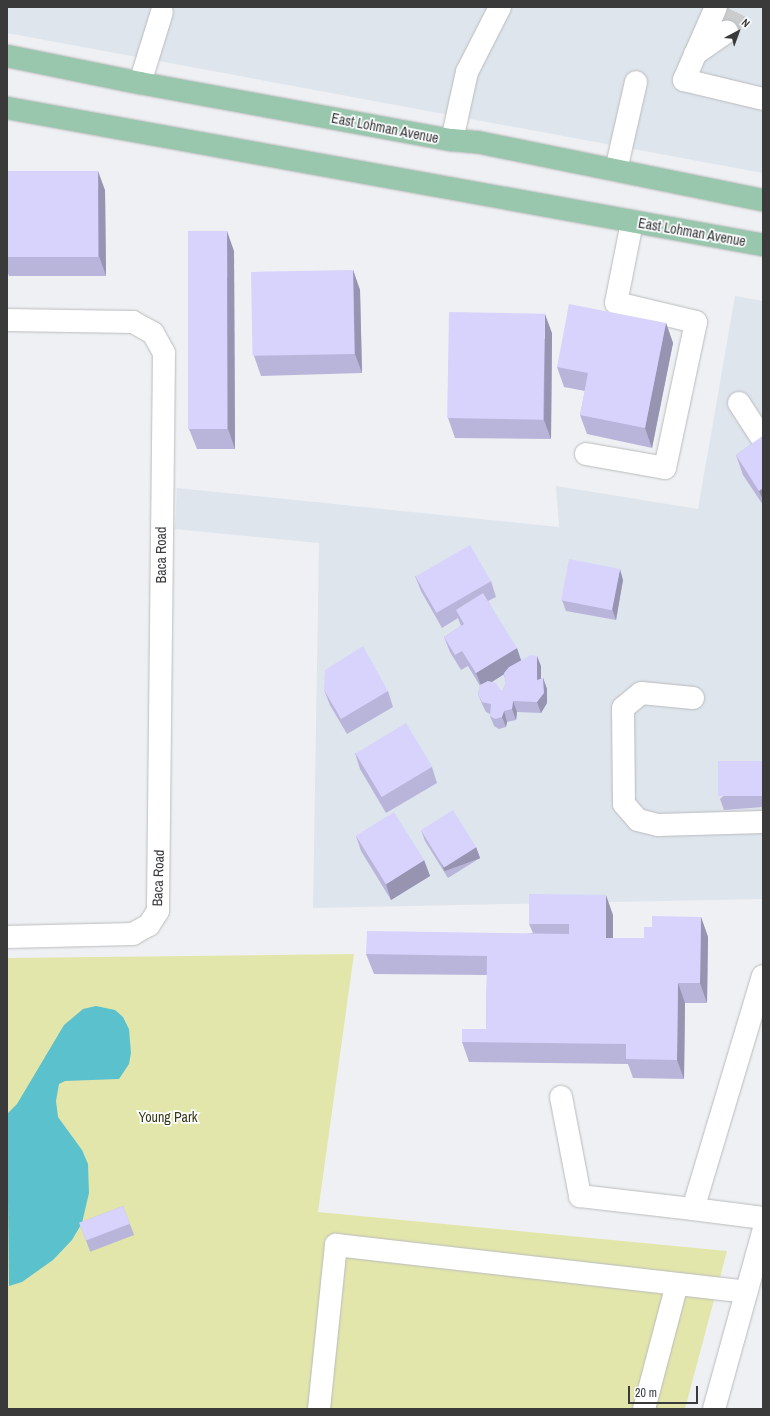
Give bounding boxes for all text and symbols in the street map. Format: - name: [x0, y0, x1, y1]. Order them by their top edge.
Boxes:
- north arrow: [718, 12, 758, 52]
- text: N: [739, 16, 753, 30]
- street label: East Lohman Avenue: [330, 109, 440, 147]
- street label: East Lohman Avenue: [637, 214, 747, 250]
- street label: Baca Road: [153, 527, 169, 583]
- street label: Baca Road: [149, 849, 167, 907]
- park label: Young Park: [138, 1109, 198, 1125]
- scale bar: [630, 1378, 700, 1404]
- text: 20 m: [635, 1385, 657, 1401]

